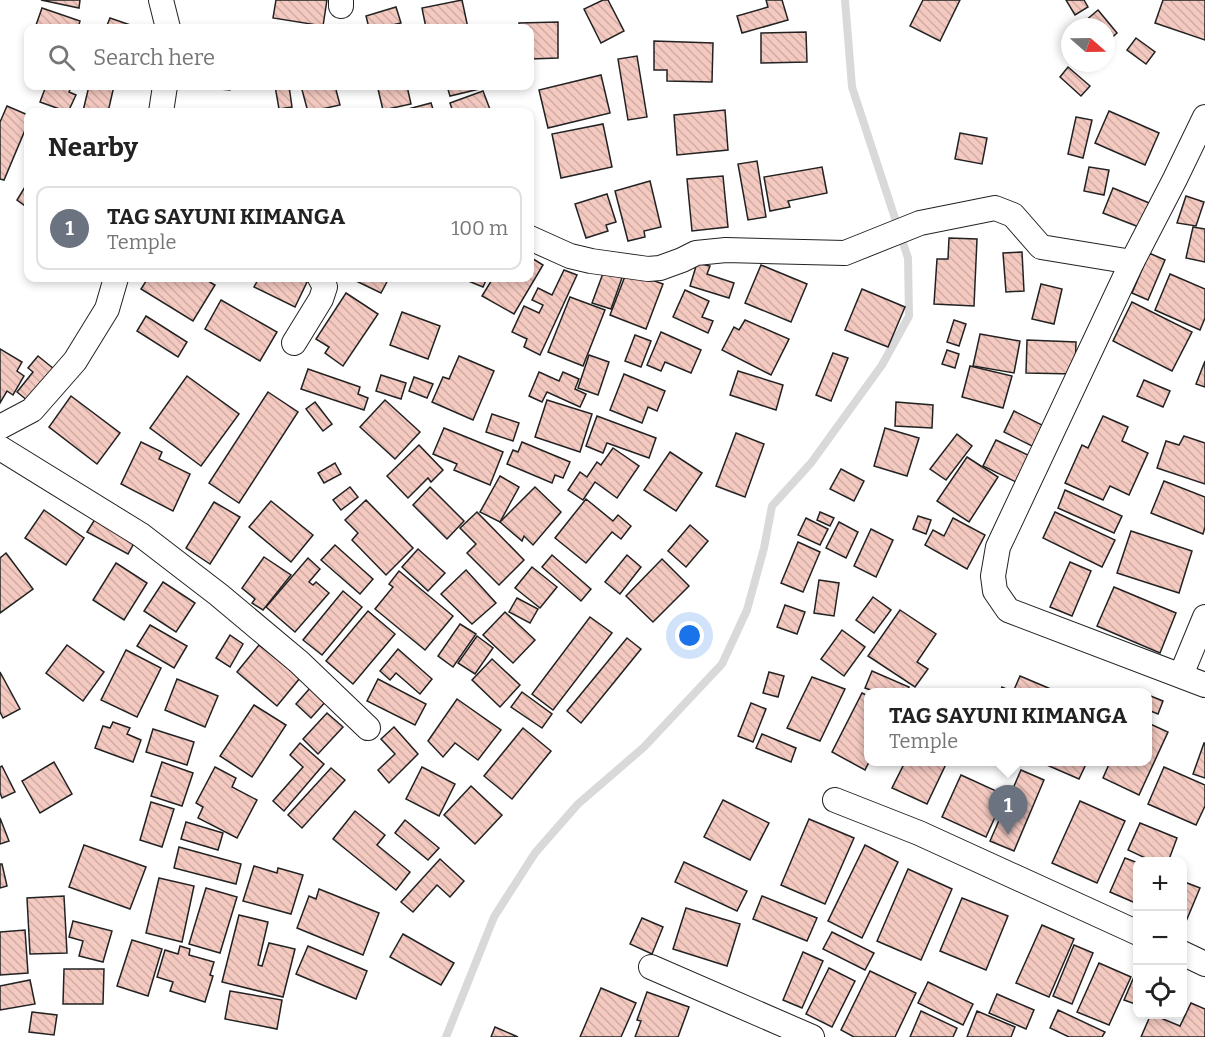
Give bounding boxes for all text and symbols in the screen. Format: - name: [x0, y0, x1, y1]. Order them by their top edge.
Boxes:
- north arrow: [1061, 18, 1115, 72]
- search box: [24, 24, 534, 90]
- icon: search: [45, 41, 78, 74]
- text: Search here: [93, 44, 215, 71]
- text: Nearby: [48, 132, 138, 163]
- text: TAG SAYUNI KIMANGA: [107, 203, 345, 230]
- text: 1: [65, 216, 74, 240]
- text: 100 m: [451, 216, 508, 240]
- text: Temple: [107, 230, 176, 254]
- your location: [675, 621, 704, 650]
- popup: [864, 688, 1152, 766]
- text: TAG SAYUNI KIMANGA: [889, 702, 1127, 729]
- text: Temple: [889, 729, 958, 753]
- pin: 1: [988, 786, 1028, 835]
- map controls: [1133, 857, 1187, 1019]
- button: +: [1133, 857, 1187, 911]
- button: −: [1133, 911, 1187, 965]
- button: locate: [1133, 965, 1187, 1019]

